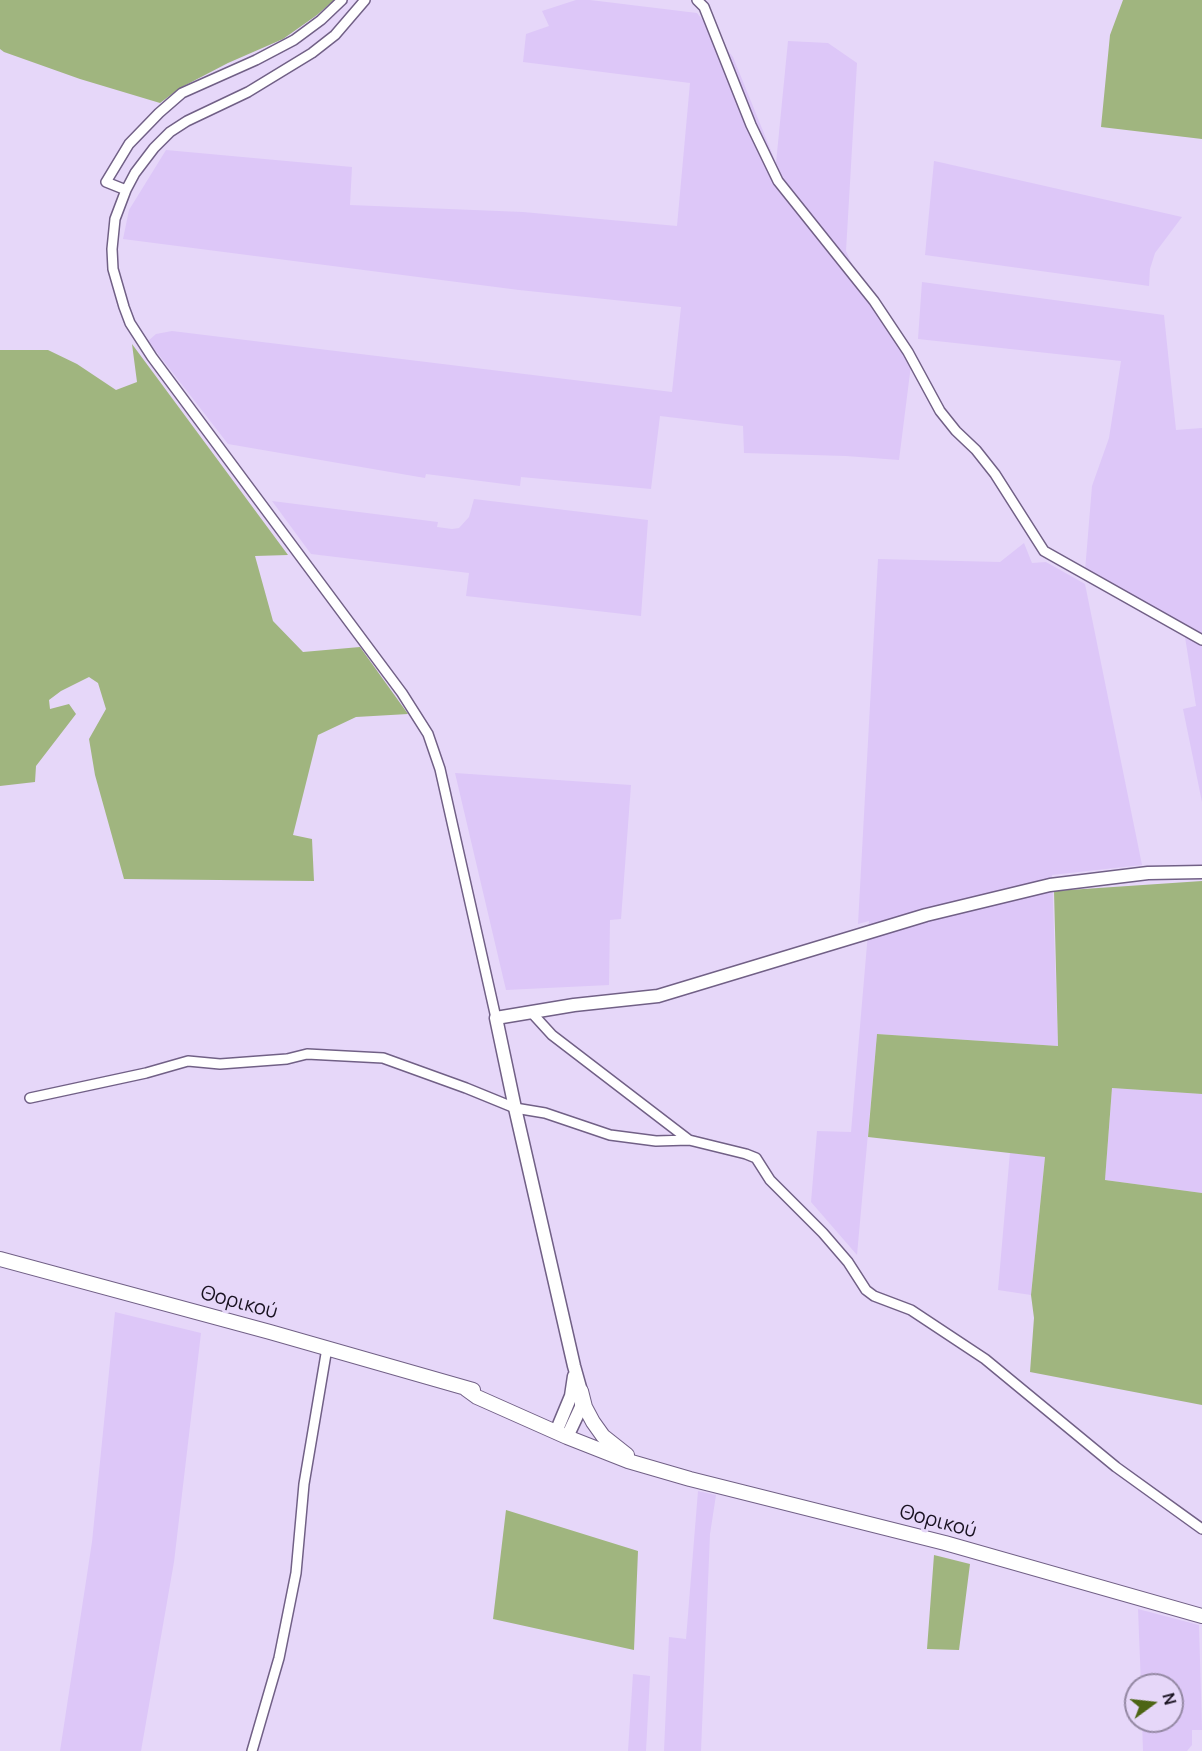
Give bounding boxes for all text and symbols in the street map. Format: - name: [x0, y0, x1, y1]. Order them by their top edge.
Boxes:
- street label: Θορικού: [198, 1281, 280, 1325]
- street label: Θορικού: [897, 1500, 979, 1544]
- north arrow: [1124, 1673, 1184, 1733]
- text: N: [1157, 1690, 1182, 1707]

